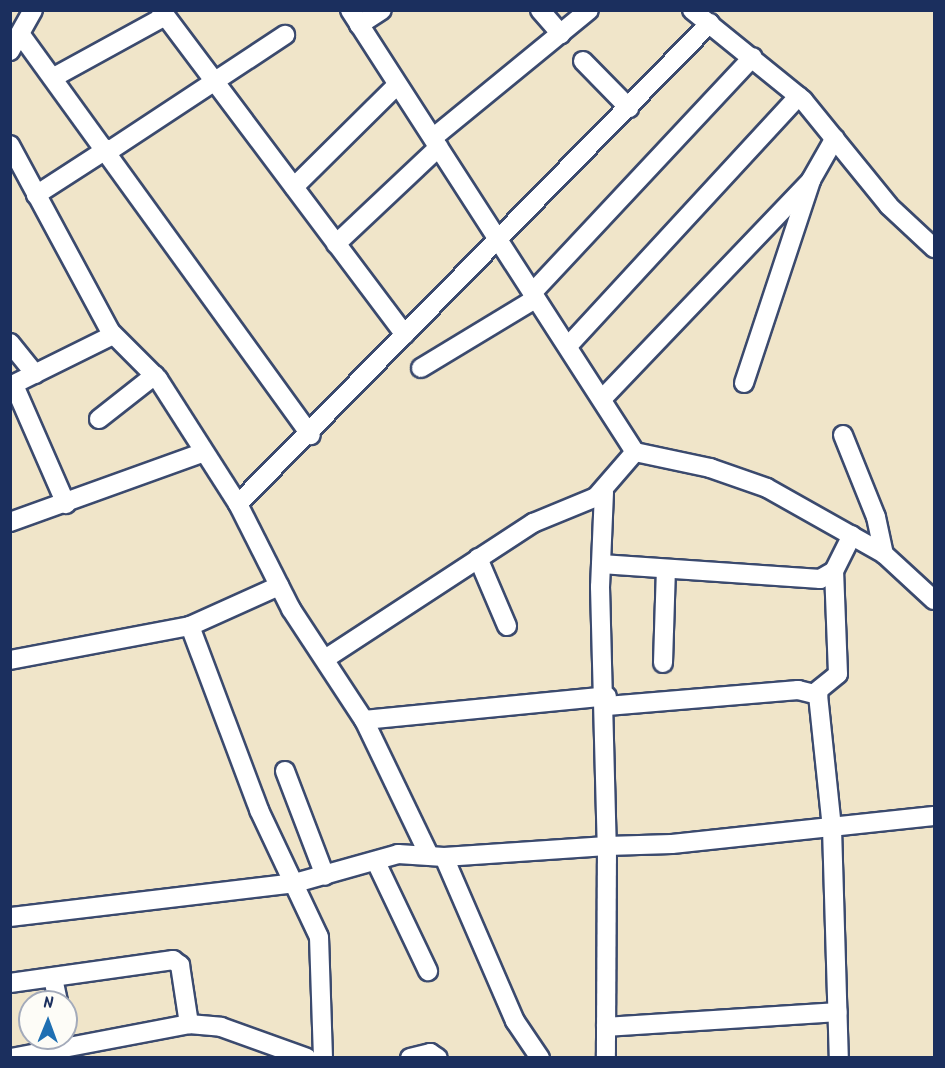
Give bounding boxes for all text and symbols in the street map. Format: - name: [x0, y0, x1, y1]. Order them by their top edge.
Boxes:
- north arrow: [18, 990, 78, 1050]
- text: N: [43, 991, 54, 1016]

